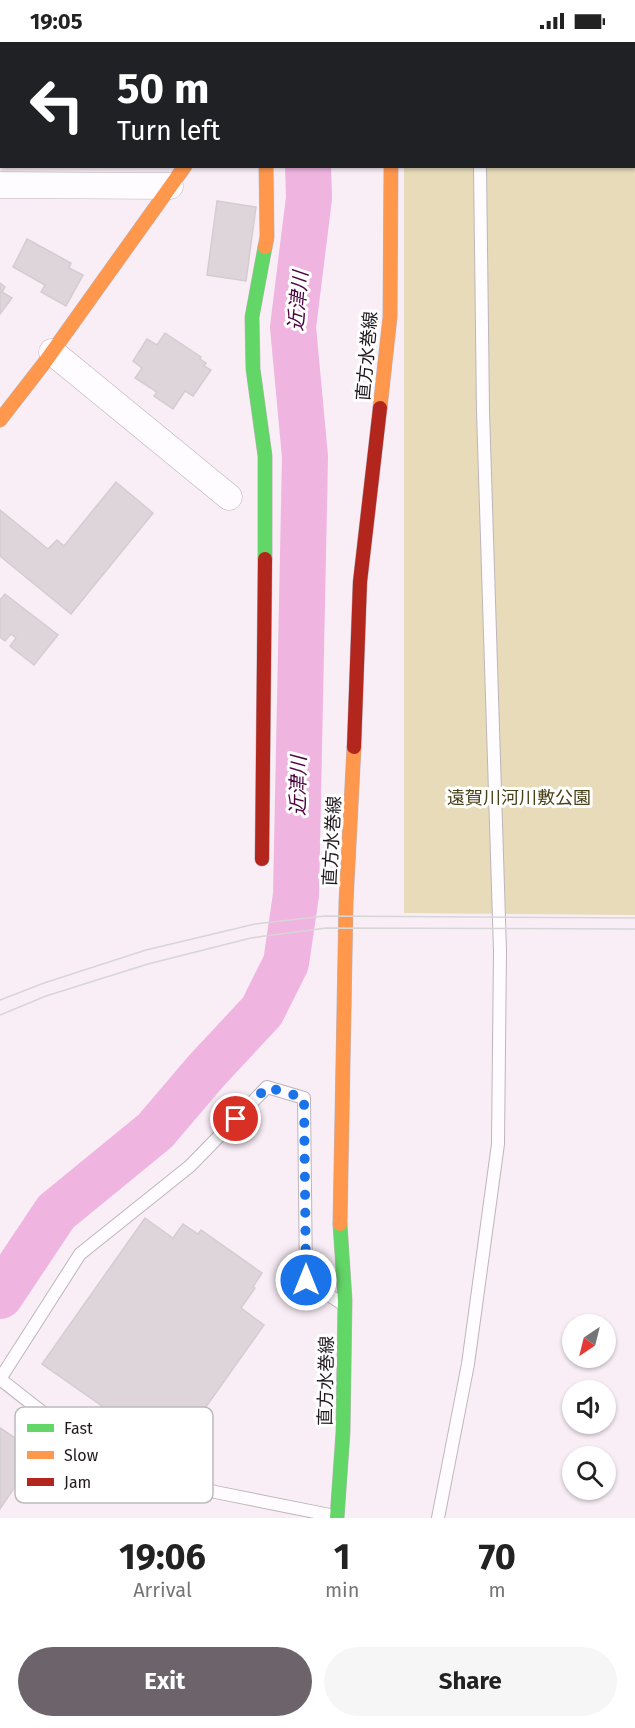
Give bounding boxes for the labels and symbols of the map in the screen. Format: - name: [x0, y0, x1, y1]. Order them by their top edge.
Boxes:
- water label: 近津川: [283, 268, 313, 332]
- street label: 直方水巻線: [352, 310, 382, 402]
- water label: 近津川: [285, 754, 311, 816]
- park label: 遠賀川河川敷公園: [447, 787, 591, 809]
- street label: 直方水巻線: [319, 795, 345, 887]
- pin: [210, 1093, 261, 1144]
- position arrow: [274, 1248, 338, 1312]
- north arrow: [562, 1314, 616, 1368]
- street label: 直方水巻線: [314, 1336, 338, 1426]
- legend: [15, 1407, 213, 1503]
- text: Fast: [64, 1419, 93, 1438]
- text: Slow: [64, 1446, 99, 1465]
- text: Jam: [64, 1473, 91, 1492]

